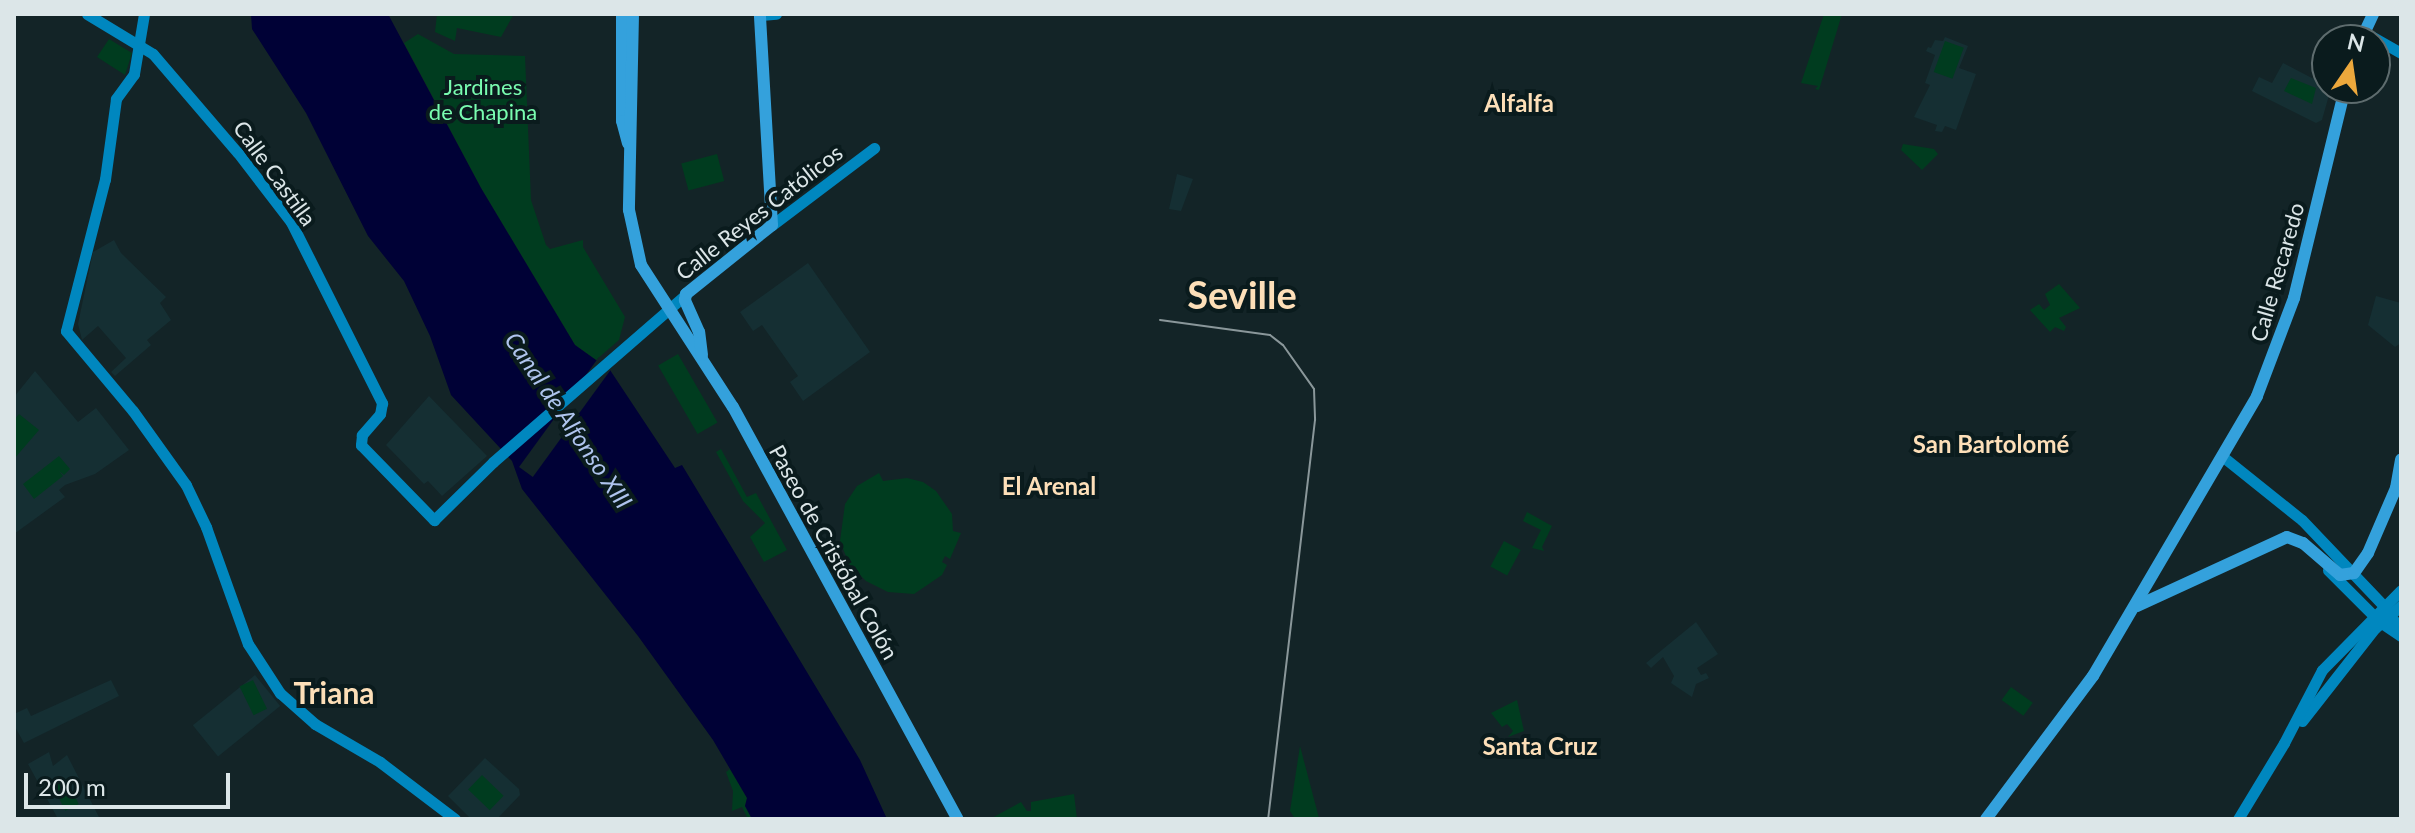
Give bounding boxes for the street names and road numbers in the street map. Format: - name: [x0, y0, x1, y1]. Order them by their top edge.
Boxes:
- street label: Calle Castilla: [228, 115, 322, 231]
- street label: Calle Reyes Católicos: [670, 139, 848, 285]
- street label: Calle Recaredo: [2245, 199, 2309, 345]
- street label: Paseo de Cristóbal Colón: [764, 440, 904, 664]

